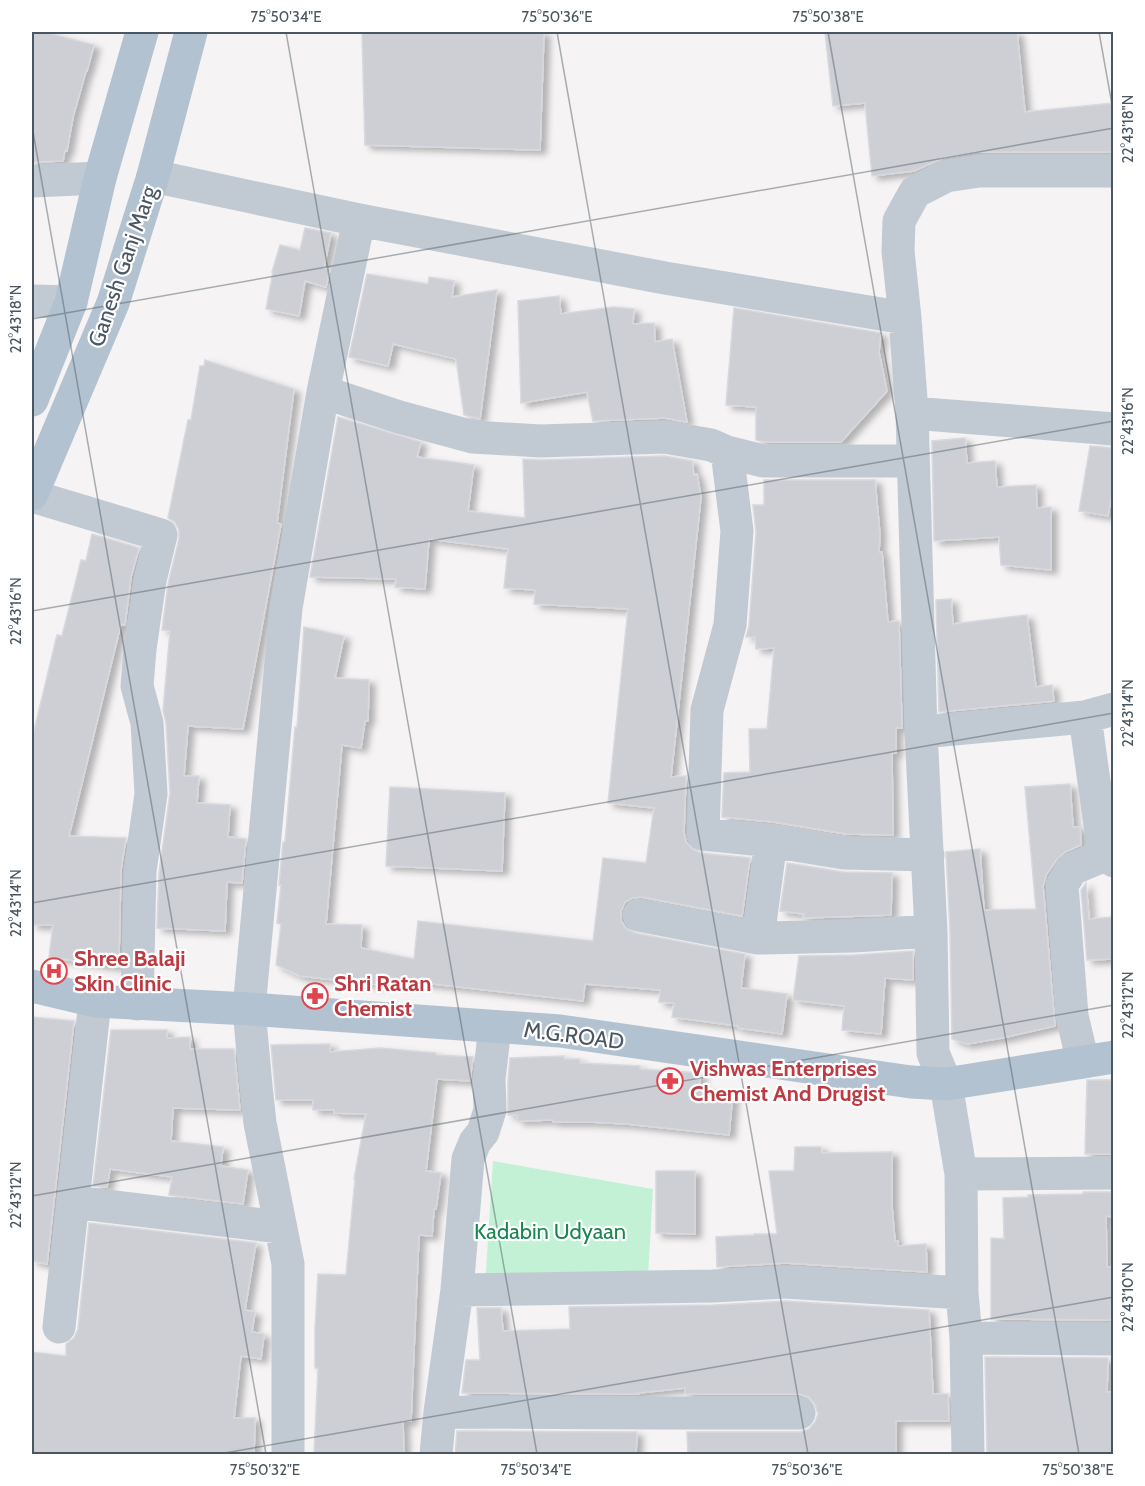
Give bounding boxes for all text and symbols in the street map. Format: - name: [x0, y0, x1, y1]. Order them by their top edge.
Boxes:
- text: 75°50'34"E: [251, 8, 321, 26]
- text: 75°50'36"E: [522, 8, 592, 26]
- text: 75°50'38"E: [792, 8, 864, 26]
- text: 22°43'18"N: [1119, 95, 1137, 163]
- street label: Ganesh Ganj Marg: [82, 181, 163, 350]
- text: 22°43'18"N: [7, 285, 25, 353]
- text: 22°43'16"N: [1119, 387, 1137, 455]
- text: 22°43'16"N: [7, 577, 25, 645]
- text: 22°43'14"N: [1119, 679, 1137, 747]
- text: 22°43'14"N: [7, 869, 25, 937]
- place label: Shree Balaji Skin Clinic: [74, 945, 185, 997]
- hospital icon: Shree Balaji Skin Clinic: [39, 956, 69, 986]
- place label: Shri Ratan Chemist: [334, 970, 431, 1022]
- text: 22°43'12"N: [1119, 971, 1137, 1039]
- pharmacy icon: Shri Ratan Chemist: [300, 981, 330, 1011]
- street label: M.G.ROAD: [522, 1016, 626, 1055]
- place label: Vishwas Enterprises Chemist And Drugist: [690, 1055, 886, 1107]
- pharmacy icon: Vishwas Enterprises Chemist And Drugist: [655, 1066, 685, 1096]
- text: 22°43'12"N: [7, 1161, 25, 1229]
- park label: Kadabin Udyaan: [474, 1218, 626, 1245]
- text: 22°43'10"N: [1119, 1262, 1137, 1332]
- text: 75°50'32"E: [230, 1461, 300, 1479]
- text: 75°50'34"E: [501, 1461, 571, 1479]
- text: 75°50'36"E: [772, 1461, 842, 1479]
- text: 75°50'38"E: [1042, 1461, 1114, 1479]

